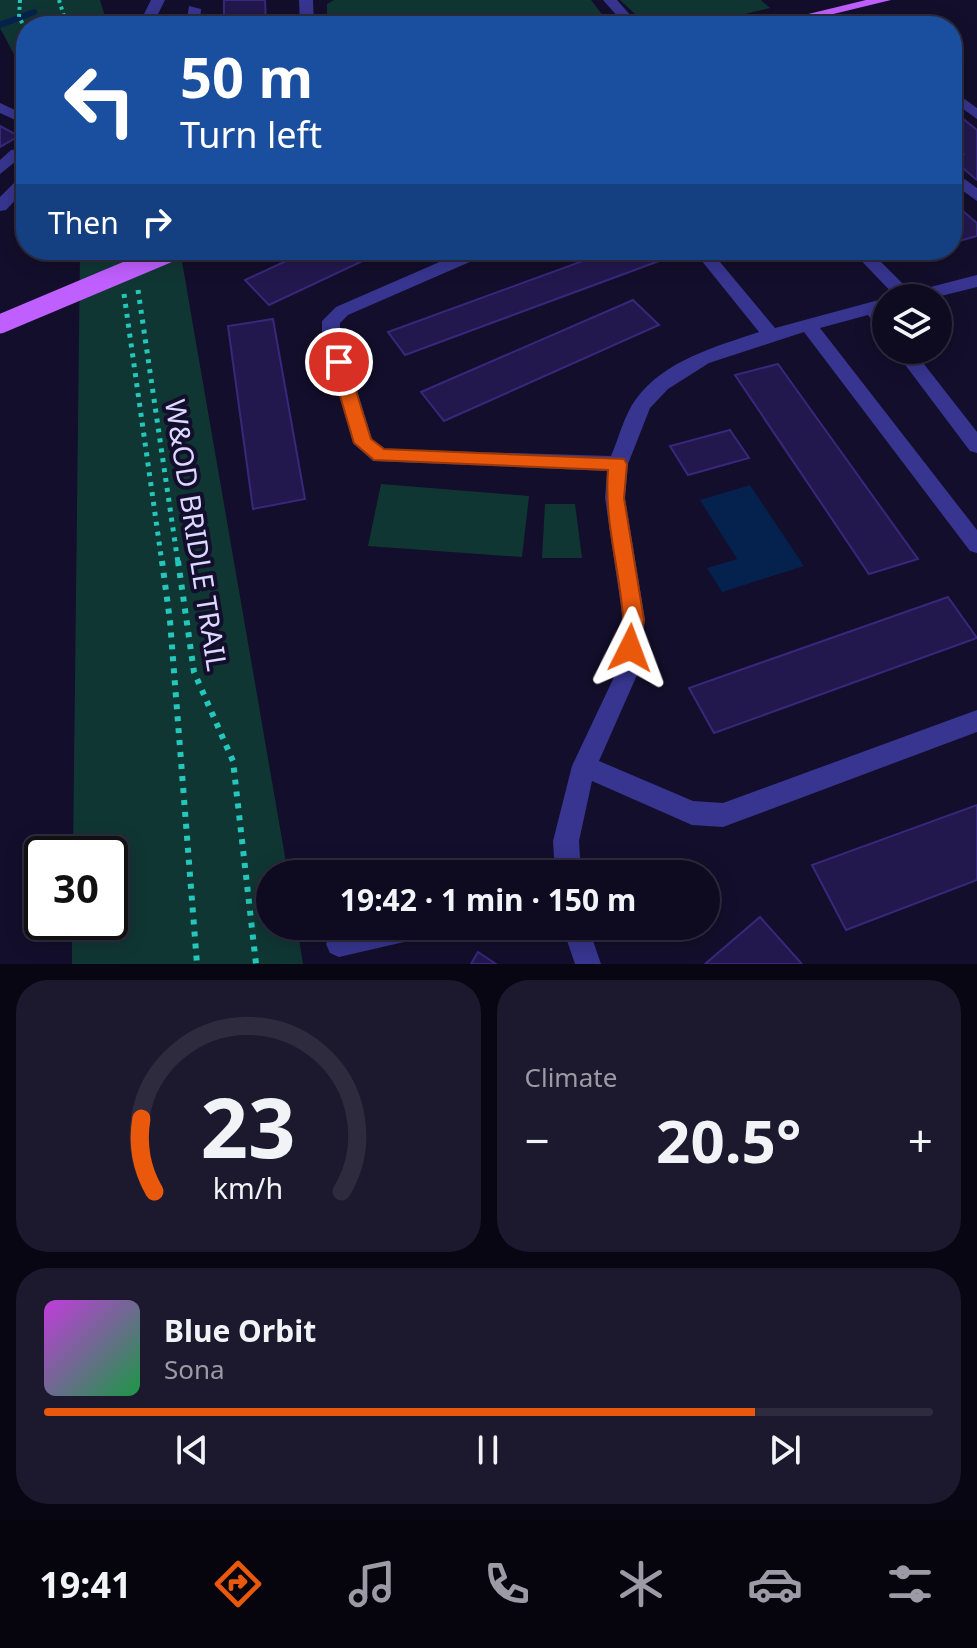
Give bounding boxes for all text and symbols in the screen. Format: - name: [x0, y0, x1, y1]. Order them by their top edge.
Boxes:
- text: 50 m: [180, 38, 313, 114]
- icon: left: [48, 48, 152, 152]
- text: Turn left: [180, 110, 322, 159]
- icon: right: [135, 200, 179, 244]
- text: Then: [48, 202, 119, 243]
- map controls: [872, 284, 952, 364]
- button: layers: [872, 284, 952, 364]
- pin: [305, 328, 373, 396]
- icon: arrive: [317, 340, 361, 384]
- street label: W&OD BRIDLE TRAIL: [157, 397, 237, 673]
- position arrow: [588, 606, 672, 690]
- speed limit sign: 30: [24, 836, 128, 940]
- text: 19:42 · 1 min · 150 m: [340, 879, 636, 920]
- text: Climate: [525, 1059, 617, 1095]
- text: 23: [201, 1069, 296, 1182]
- text: 20.5°: [656, 1099, 801, 1181]
- text: −: [525, 1110, 550, 1170]
- text: +: [908, 1110, 933, 1170]
- text: km/h: [213, 1168, 283, 1207]
- text: Blue Orbit: [164, 1310, 316, 1351]
- text: Sona: [164, 1351, 225, 1387]
- icon: previous: [170, 1428, 214, 1472]
- icon: pause: [466, 1428, 510, 1472]
- icon: next: [763, 1428, 807, 1472]
- icon: directions: [210, 1556, 266, 1612]
- icon: music: [344, 1556, 400, 1612]
- icon: phone: [479, 1556, 535, 1612]
- icon: climate: [613, 1556, 669, 1612]
- icon: car: [747, 1556, 803, 1612]
- icon: filters: [882, 1556, 938, 1612]
- text: 19:41: [39, 1560, 132, 1609]

